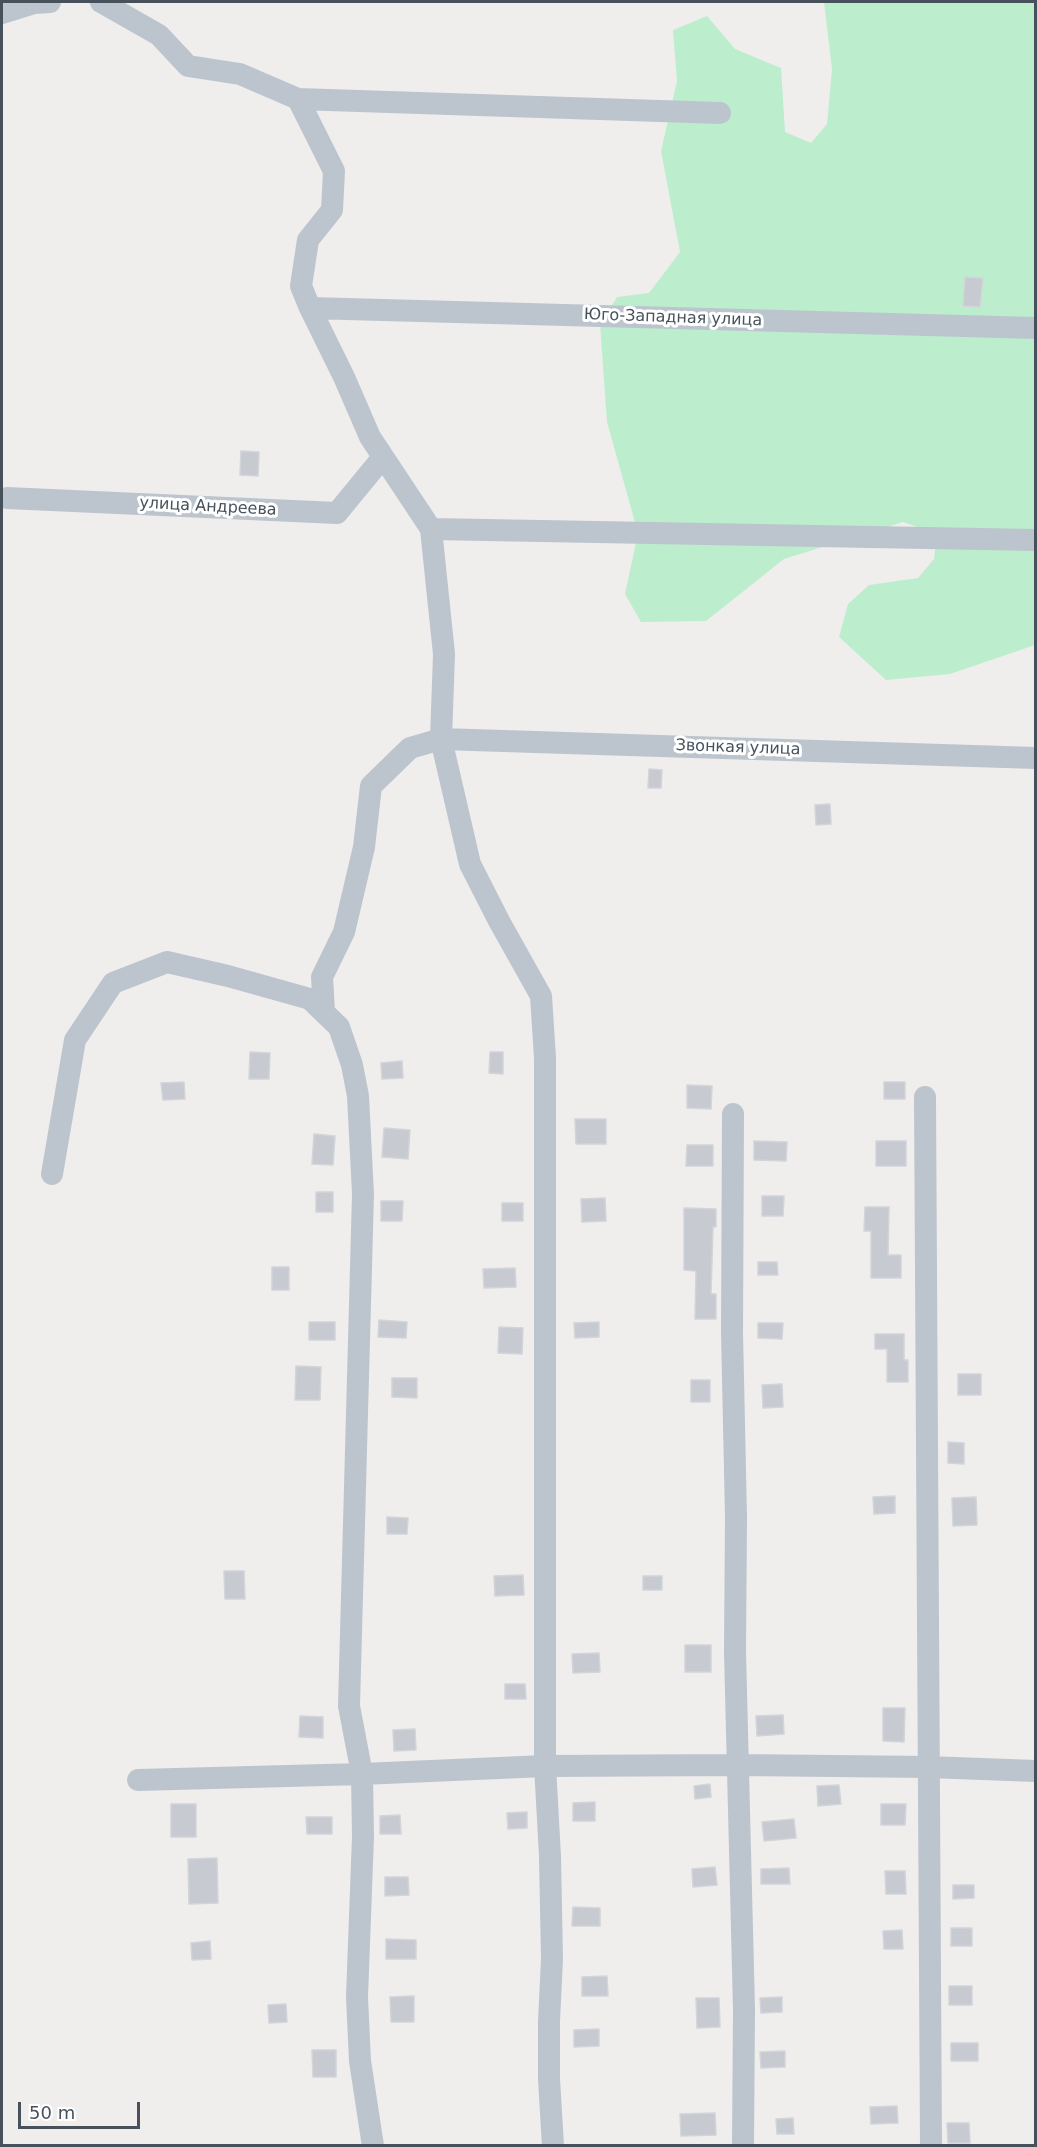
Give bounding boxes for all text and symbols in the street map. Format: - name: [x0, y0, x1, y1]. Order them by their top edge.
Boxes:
- street label: Юго-Западная улица: [584, 305, 762, 331]
- street label: улица Андреева: [139, 494, 277, 520]
- street label: Звонкая улица: [675, 736, 801, 760]
- scale bar: [21, 2090, 142, 2128]
- text: 50 m: [29, 2102, 75, 2123]

